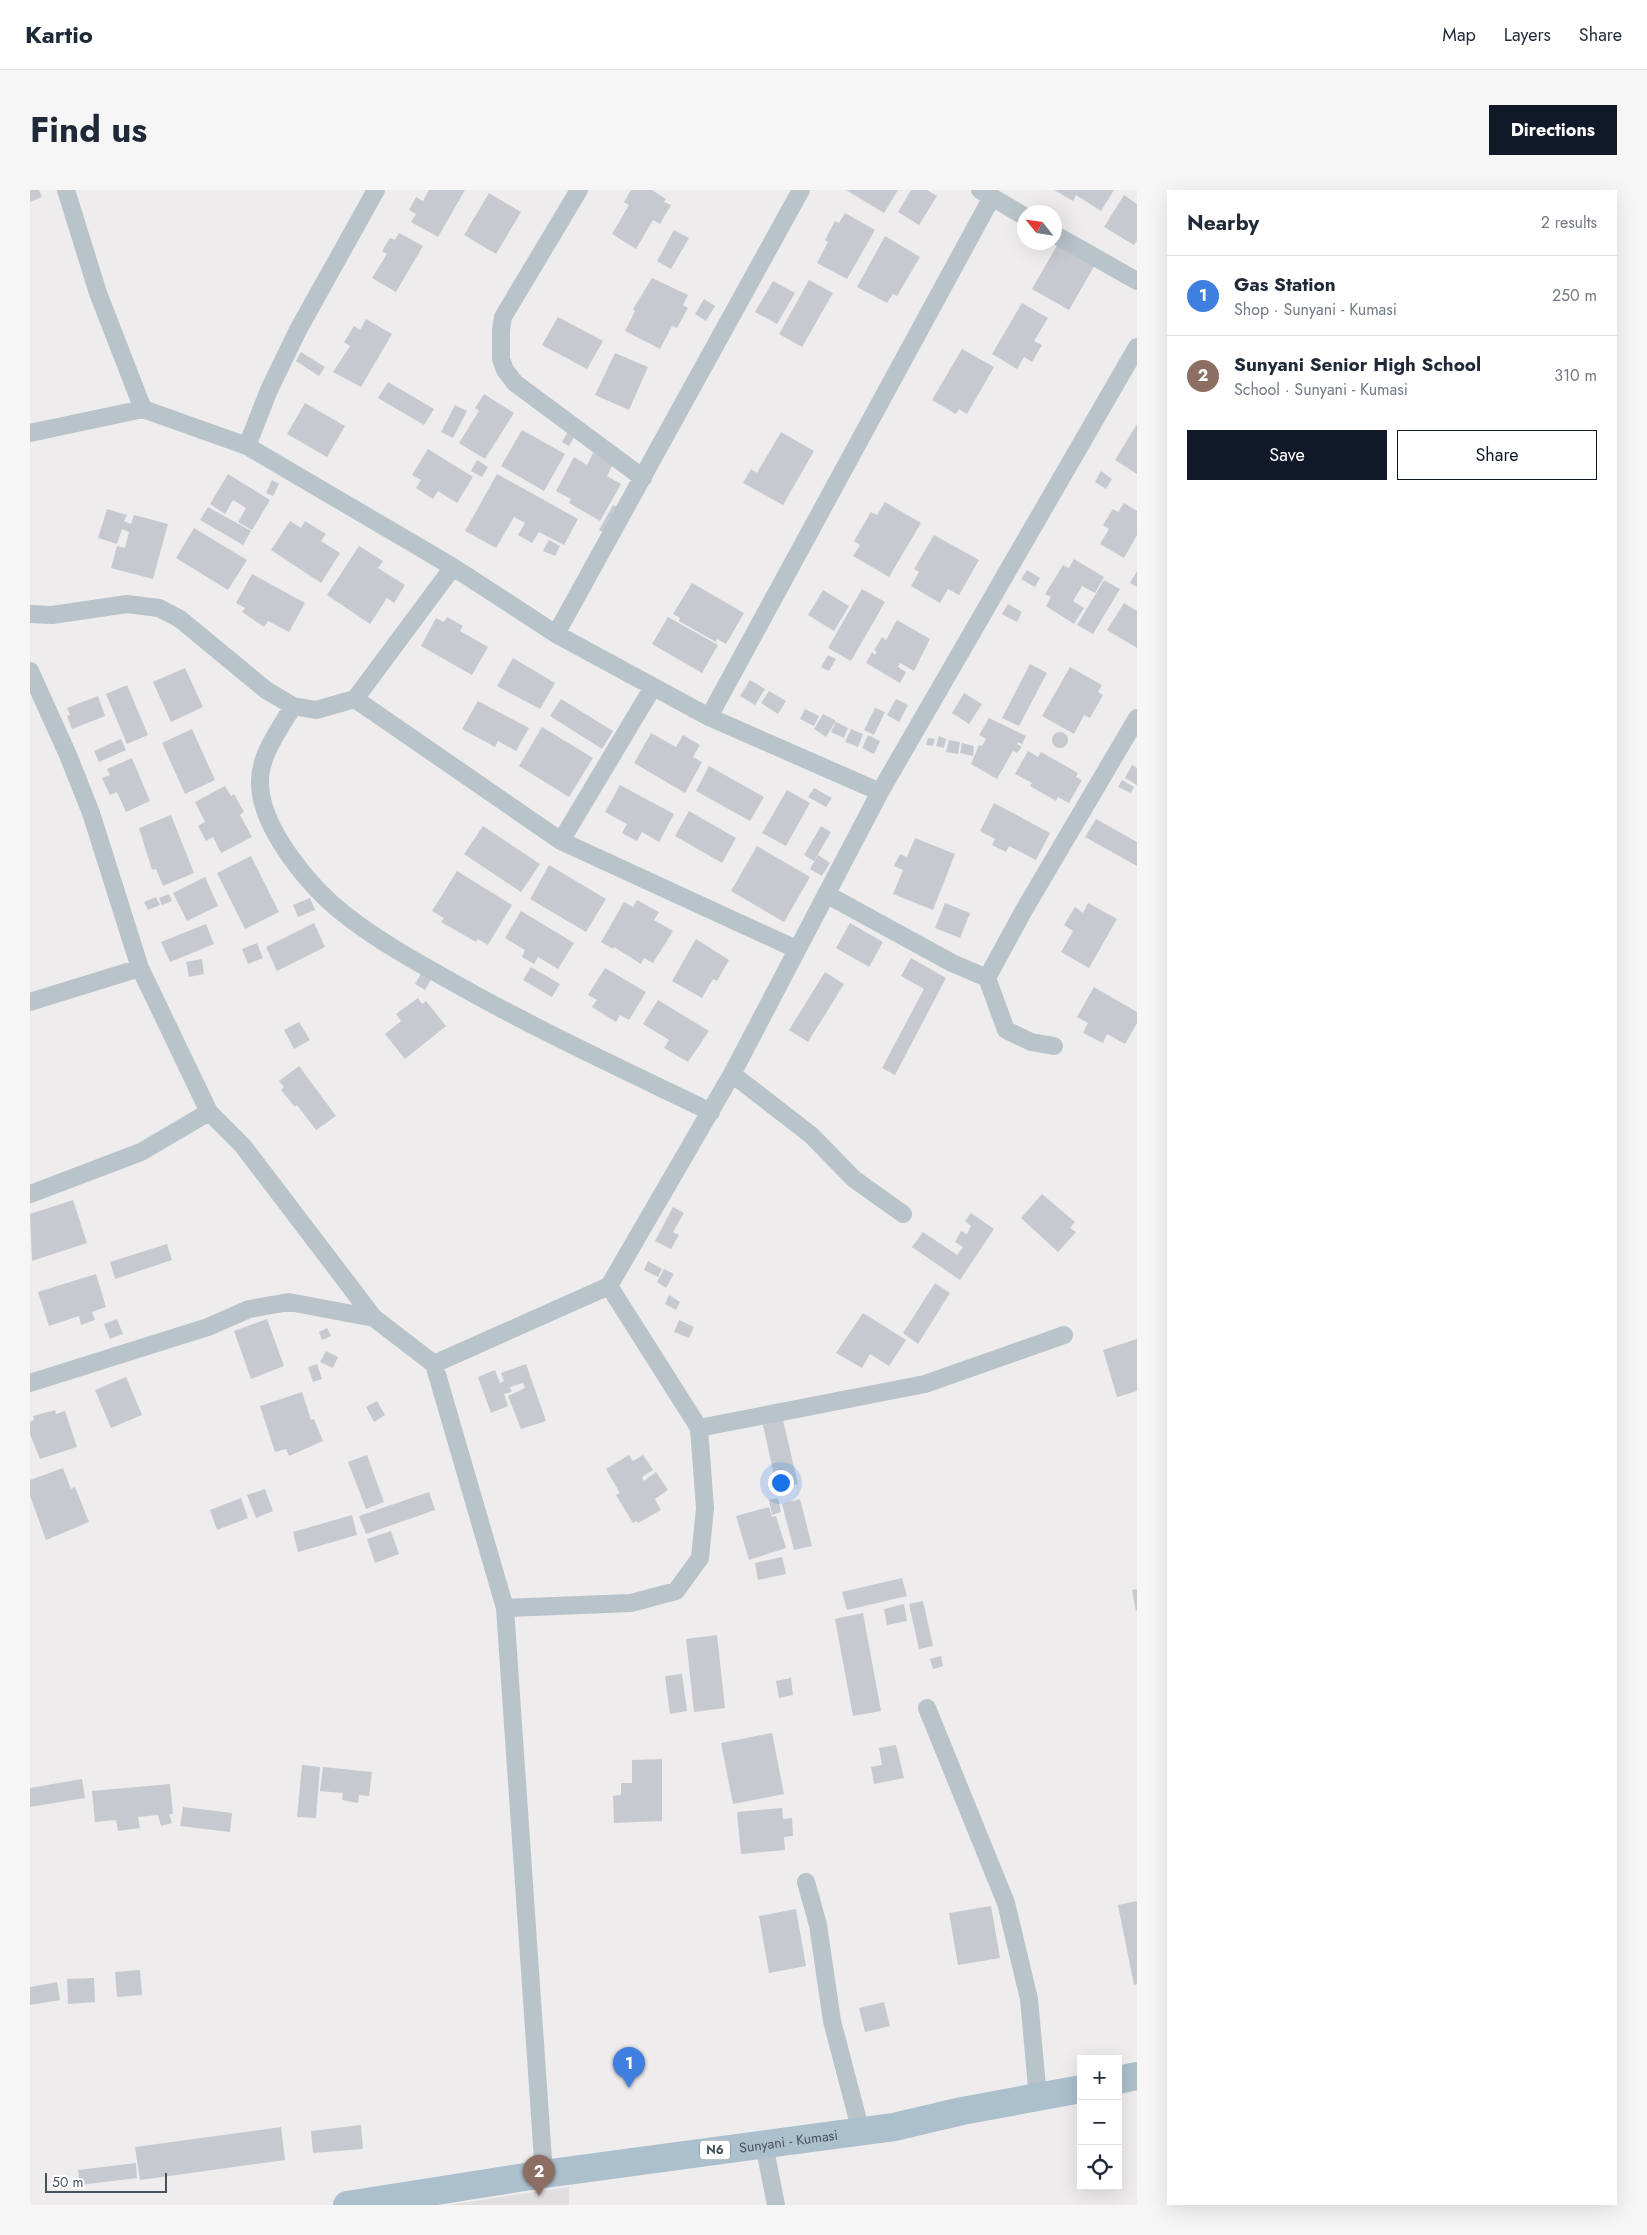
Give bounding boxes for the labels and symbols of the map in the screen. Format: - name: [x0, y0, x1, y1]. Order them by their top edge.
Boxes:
- north arrow: [1017, 205, 1062, 250]
- your location: [768, 1470, 794, 1496]
- pin: 1: [613, 2047, 645, 2088]
- street label: Sunyani - Kumasi: [738, 2125, 839, 2158]
- road number: N6: [700, 2140, 730, 2160]
- pin: 2: [523, 2155, 555, 2196]
- scale bar: [45, 2170, 168, 2193]

